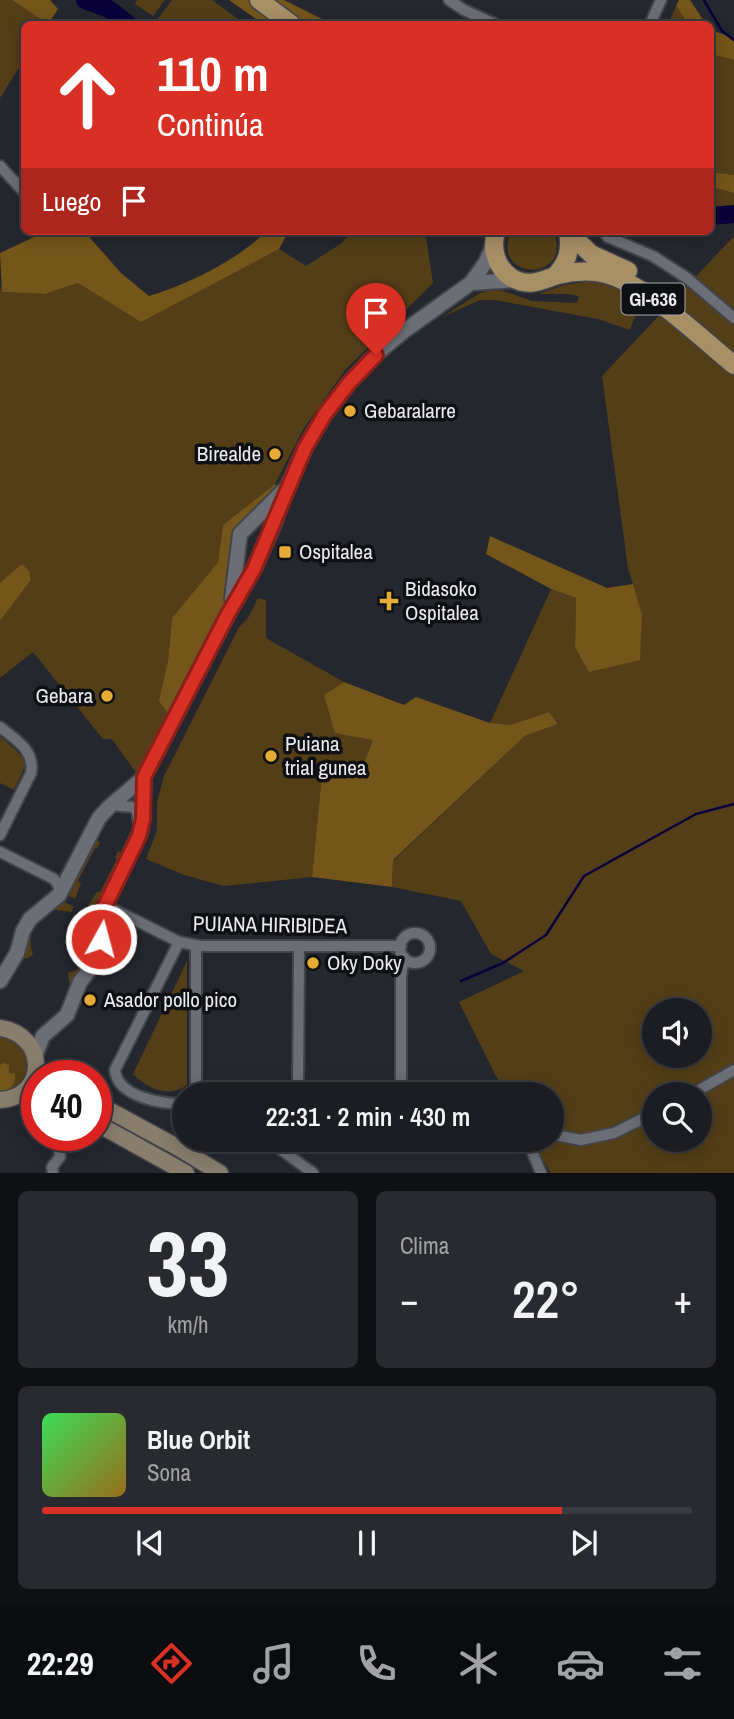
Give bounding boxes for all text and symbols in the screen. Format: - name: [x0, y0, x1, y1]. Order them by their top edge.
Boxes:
- text: 110 m: [157, 40, 269, 106]
- icon: ahead: [42, 49, 133, 140]
- text: Continúa: [157, 103, 264, 146]
- icon: arrive: [115, 182, 153, 220]
- text: Luego: [42, 184, 101, 219]
- pin: [346, 283, 406, 355]
- road number: GI-636: [622, 284, 684, 314]
- icon: arrive: [357, 294, 395, 332]
- place label: Gebaralarre: [364, 396, 456, 425]
- marker: Gebaralarre: [342, 403, 358, 419]
- place label: Birealde: [197, 439, 261, 468]
- marker: Birealde: [267, 446, 283, 462]
- place label: Ospitalea: [299, 537, 373, 566]
- marker: Ospitalea: [277, 544, 293, 560]
- place label: Bidasoko Ospitalea: [405, 574, 479, 627]
- marker: Bidasoko Ospitalea: [379, 591, 399, 611]
- place label: Gebara: [36, 681, 93, 710]
- marker: Gebara: [99, 688, 115, 704]
- place label: Puiana trial gunea: [285, 729, 367, 782]
- marker: Puiana trial gunea: [263, 748, 279, 764]
- position arrow: [64, 902, 138, 976]
- street label: PUIANA HIRIBIDEA: [193, 909, 348, 940]
- place label: Oky Doky: [327, 948, 402, 977]
- marker: Oky Doky: [305, 955, 321, 971]
- place label: Asador pollo pico: [103, 985, 237, 1014]
- marker: Asador pollo pico: [82, 992, 98, 1008]
- map controls: [642, 998, 712, 1152]
- button: sound: [642, 998, 712, 1068]
- speed limit sign: 40: [21, 1060, 112, 1151]
- button: search: [642, 1082, 712, 1152]
- text: 22:31 · 2 min · 430 m: [266, 1099, 470, 1134]
- text: 33: [147, 1202, 230, 1324]
- text: Clima: [400, 1230, 449, 1261]
- text: 22°: [512, 1264, 580, 1334]
- text: −: [400, 1274, 418, 1325]
- text: +: [674, 1274, 692, 1325]
- text: km/h: [168, 1309, 208, 1340]
- text: Blue Orbit: [147, 1422, 250, 1457]
- text: Sona: [147, 1457, 191, 1488]
- icon: previous: [131, 1524, 169, 1562]
- icon: pause: [348, 1524, 386, 1562]
- icon: next: [565, 1524, 603, 1562]
- icon: directions: [147, 1639, 196, 1688]
- icon: music: [249, 1639, 298, 1688]
- icon: phone: [352, 1639, 401, 1688]
- icon: climate: [454, 1639, 503, 1688]
- icon: car: [556, 1639, 605, 1688]
- icon: filters: [658, 1639, 707, 1688]
- text: 22:29: [27, 1642, 94, 1685]

